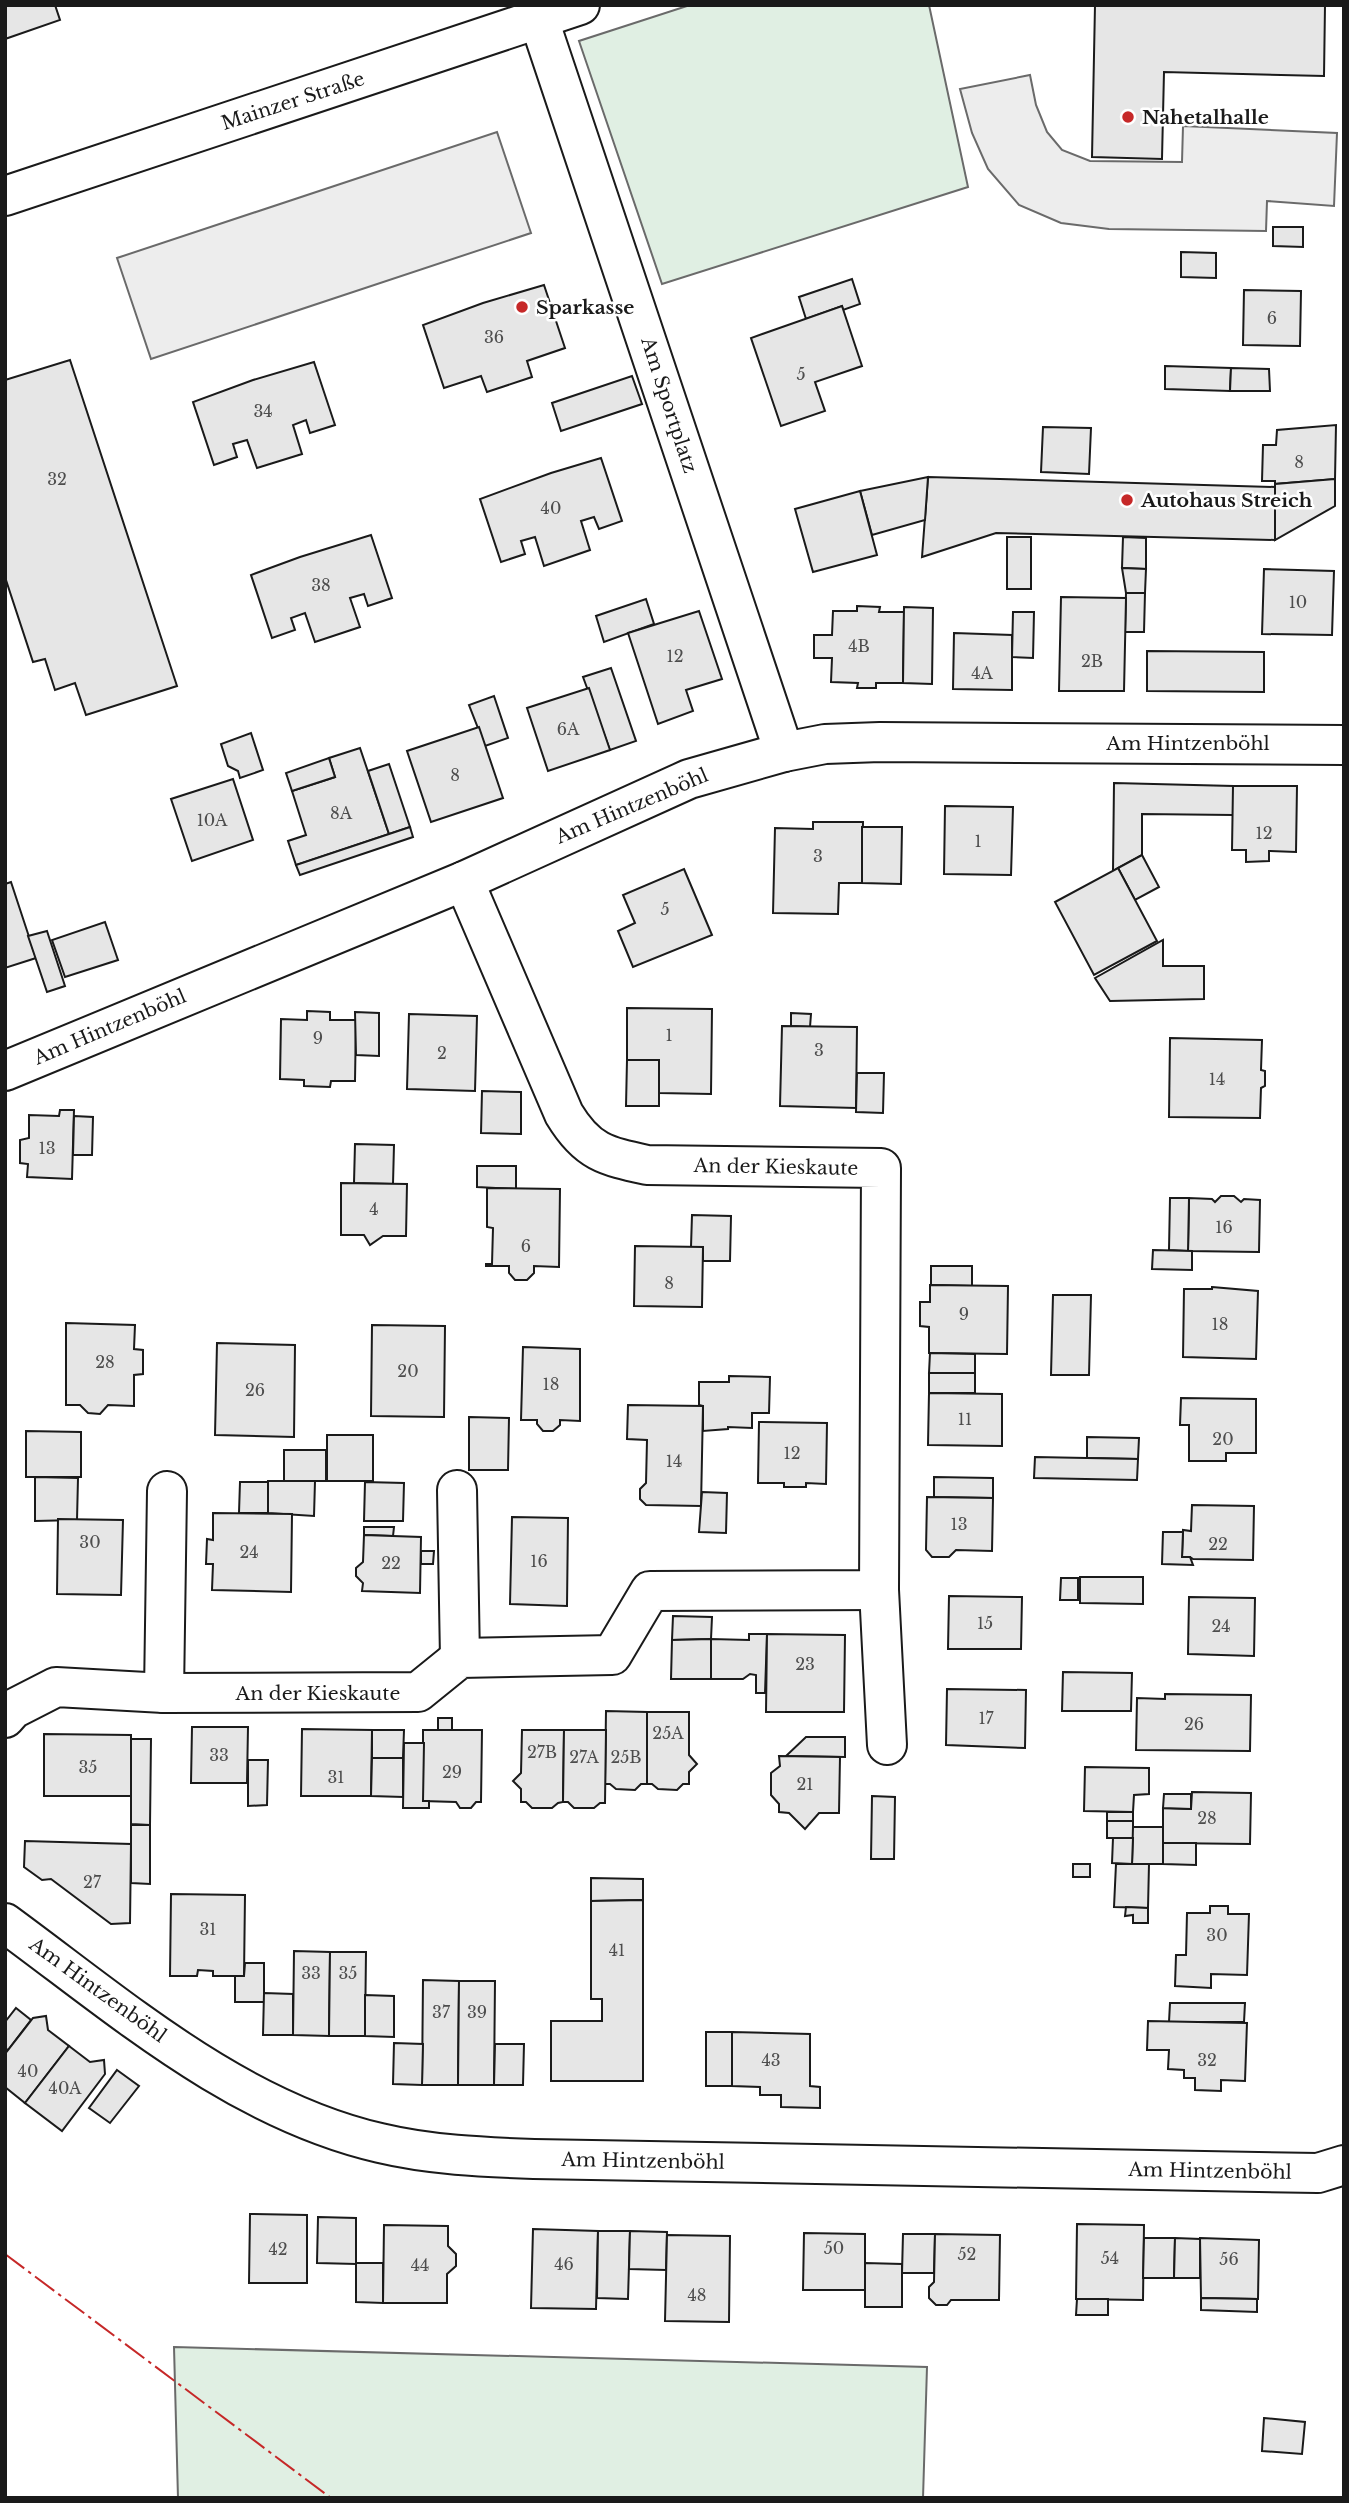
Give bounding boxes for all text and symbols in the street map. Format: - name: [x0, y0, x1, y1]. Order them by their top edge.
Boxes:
- street label: Mainzer Straße: [219, 67, 367, 135]
- place label: Nahetalhalle: [1142, 106, 1269, 129]
- marker: Nahetalhalle: [1120, 109, 1136, 125]
- place label: Sparkasse: [536, 296, 634, 319]
- marker: Sparkasse: [514, 299, 530, 315]
- house number: 6: [1267, 308, 1277, 328]
- house number: 36: [484, 327, 504, 347]
- street label: Am Sportplatz: [636, 333, 702, 476]
- house number: 5: [796, 364, 806, 384]
- house number: 34: [253, 401, 273, 421]
- house number: 8: [1294, 452, 1304, 472]
- house number: 32: [47, 469, 67, 489]
- place label: Autohaus Streich: [1140, 489, 1313, 512]
- marker: Autohaus Streich: [1119, 492, 1135, 508]
- house number: 40: [541, 498, 561, 518]
- house number: 38: [311, 575, 331, 595]
- house number: 10: [1289, 592, 1307, 612]
- house number: 4B: [848, 636, 870, 656]
- house number: 12: [667, 646, 684, 666]
- house number: 2B: [1081, 651, 1103, 671]
- house number: 4A: [971, 663, 994, 683]
- house number: 6A: [557, 719, 580, 739]
- street label: Am Hintzenböhl: [1105, 732, 1270, 755]
- street label: Am Hintzenböhl: [551, 763, 712, 849]
- house number: 8: [450, 765, 460, 785]
- house number: 8A: [330, 803, 353, 823]
- house number: 10A: [197, 810, 228, 830]
- house number: 12: [1256, 823, 1273, 843]
- house number: 1: [974, 831, 982, 851]
- house number: 3: [813, 846, 823, 866]
- house number: 5: [660, 899, 670, 919]
- street label: Am Hintzenböhl: [29, 984, 190, 1070]
- house number: 1: [665, 1025, 673, 1045]
- house number: 9: [313, 1028, 323, 1048]
- house number: 3: [814, 1040, 824, 1060]
- house number: 2: [437, 1043, 447, 1063]
- house number: 14: [1209, 1069, 1225, 1089]
- house number: 13: [39, 1138, 56, 1158]
- street label: An der Kieskaute: [692, 1154, 859, 1180]
- house number: 4: [369, 1199, 379, 1219]
- house number: 16: [1215, 1217, 1233, 1237]
- house number: 6: [521, 1236, 531, 1256]
- house number: 8: [664, 1273, 674, 1293]
- house number: 9: [959, 1304, 969, 1324]
- house number: 18: [1212, 1314, 1228, 1334]
- house number: 28: [95, 1352, 115, 1372]
- house number: 20: [397, 1361, 419, 1381]
- house number: 18: [543, 1374, 559, 1394]
- house number: 26: [245, 1380, 265, 1400]
- house number: 11: [958, 1409, 972, 1429]
- house number: 20: [1212, 1429, 1234, 1449]
- house number: 12: [784, 1443, 801, 1463]
- house number: 14: [666, 1451, 682, 1471]
- house number: 13: [951, 1514, 968, 1534]
- house number: 30: [79, 1532, 101, 1552]
- house number: 22: [1208, 1534, 1228, 1554]
- house number: 24: [239, 1542, 259, 1562]
- house number: 16: [530, 1551, 548, 1571]
- house number: 22: [381, 1553, 401, 1573]
- house number: 15: [977, 1613, 993, 1633]
- house number: 24: [1211, 1616, 1231, 1636]
- house number: 23: [795, 1654, 815, 1674]
- street label: An der Kieskaute: [235, 1682, 400, 1705]
- house number: 17: [978, 1708, 995, 1728]
- house number: 26: [1184, 1714, 1204, 1734]
- house number: 25A: [652, 1723, 684, 1743]
- house number: 27B: [527, 1742, 557, 1762]
- house number: 33: [209, 1745, 229, 1765]
- house number: 27A: [569, 1747, 599, 1767]
- house number: 25B: [610, 1747, 642, 1767]
- house number: 35: [79, 1757, 97, 1777]
- house number: 29: [442, 1762, 462, 1782]
- house number: 31: [328, 1767, 345, 1787]
- house number: 21: [797, 1774, 814, 1794]
- house number: 28: [1197, 1808, 1217, 1828]
- house number: 27: [83, 1872, 102, 1892]
- house number: 31: [200, 1919, 217, 1939]
- house number: 30: [1206, 1925, 1228, 1945]
- street label: Am Hintzenböhl: [24, 1932, 171, 2047]
- house number: 41: [609, 1940, 625, 1960]
- house number: 33: [301, 1963, 321, 1983]
- house number: 35: [339, 1963, 357, 1983]
- house number: 37: [432, 2002, 451, 2022]
- house number: 39: [467, 2002, 487, 2022]
- house number: 43: [761, 2050, 781, 2070]
- house number: 32: [1197, 2050, 1217, 2070]
- house number: 40: [18, 2061, 38, 2081]
- house number: 40A: [49, 2078, 82, 2098]
- street label: Am Hintzenböhl: [560, 2148, 725, 2174]
- street label: Am Hintzenböhl: [1127, 2158, 1292, 2184]
- house number: 50: [824, 2238, 844, 2258]
- house number: 42: [268, 2239, 288, 2259]
- house number: 52: [958, 2244, 976, 2264]
- house number: 54: [1101, 2248, 1119, 2268]
- house number: 56: [1219, 2249, 1239, 2269]
- house number: 46: [554, 2254, 574, 2274]
- house number: 44: [411, 2255, 429, 2275]
- house number: 48: [687, 2285, 707, 2305]

